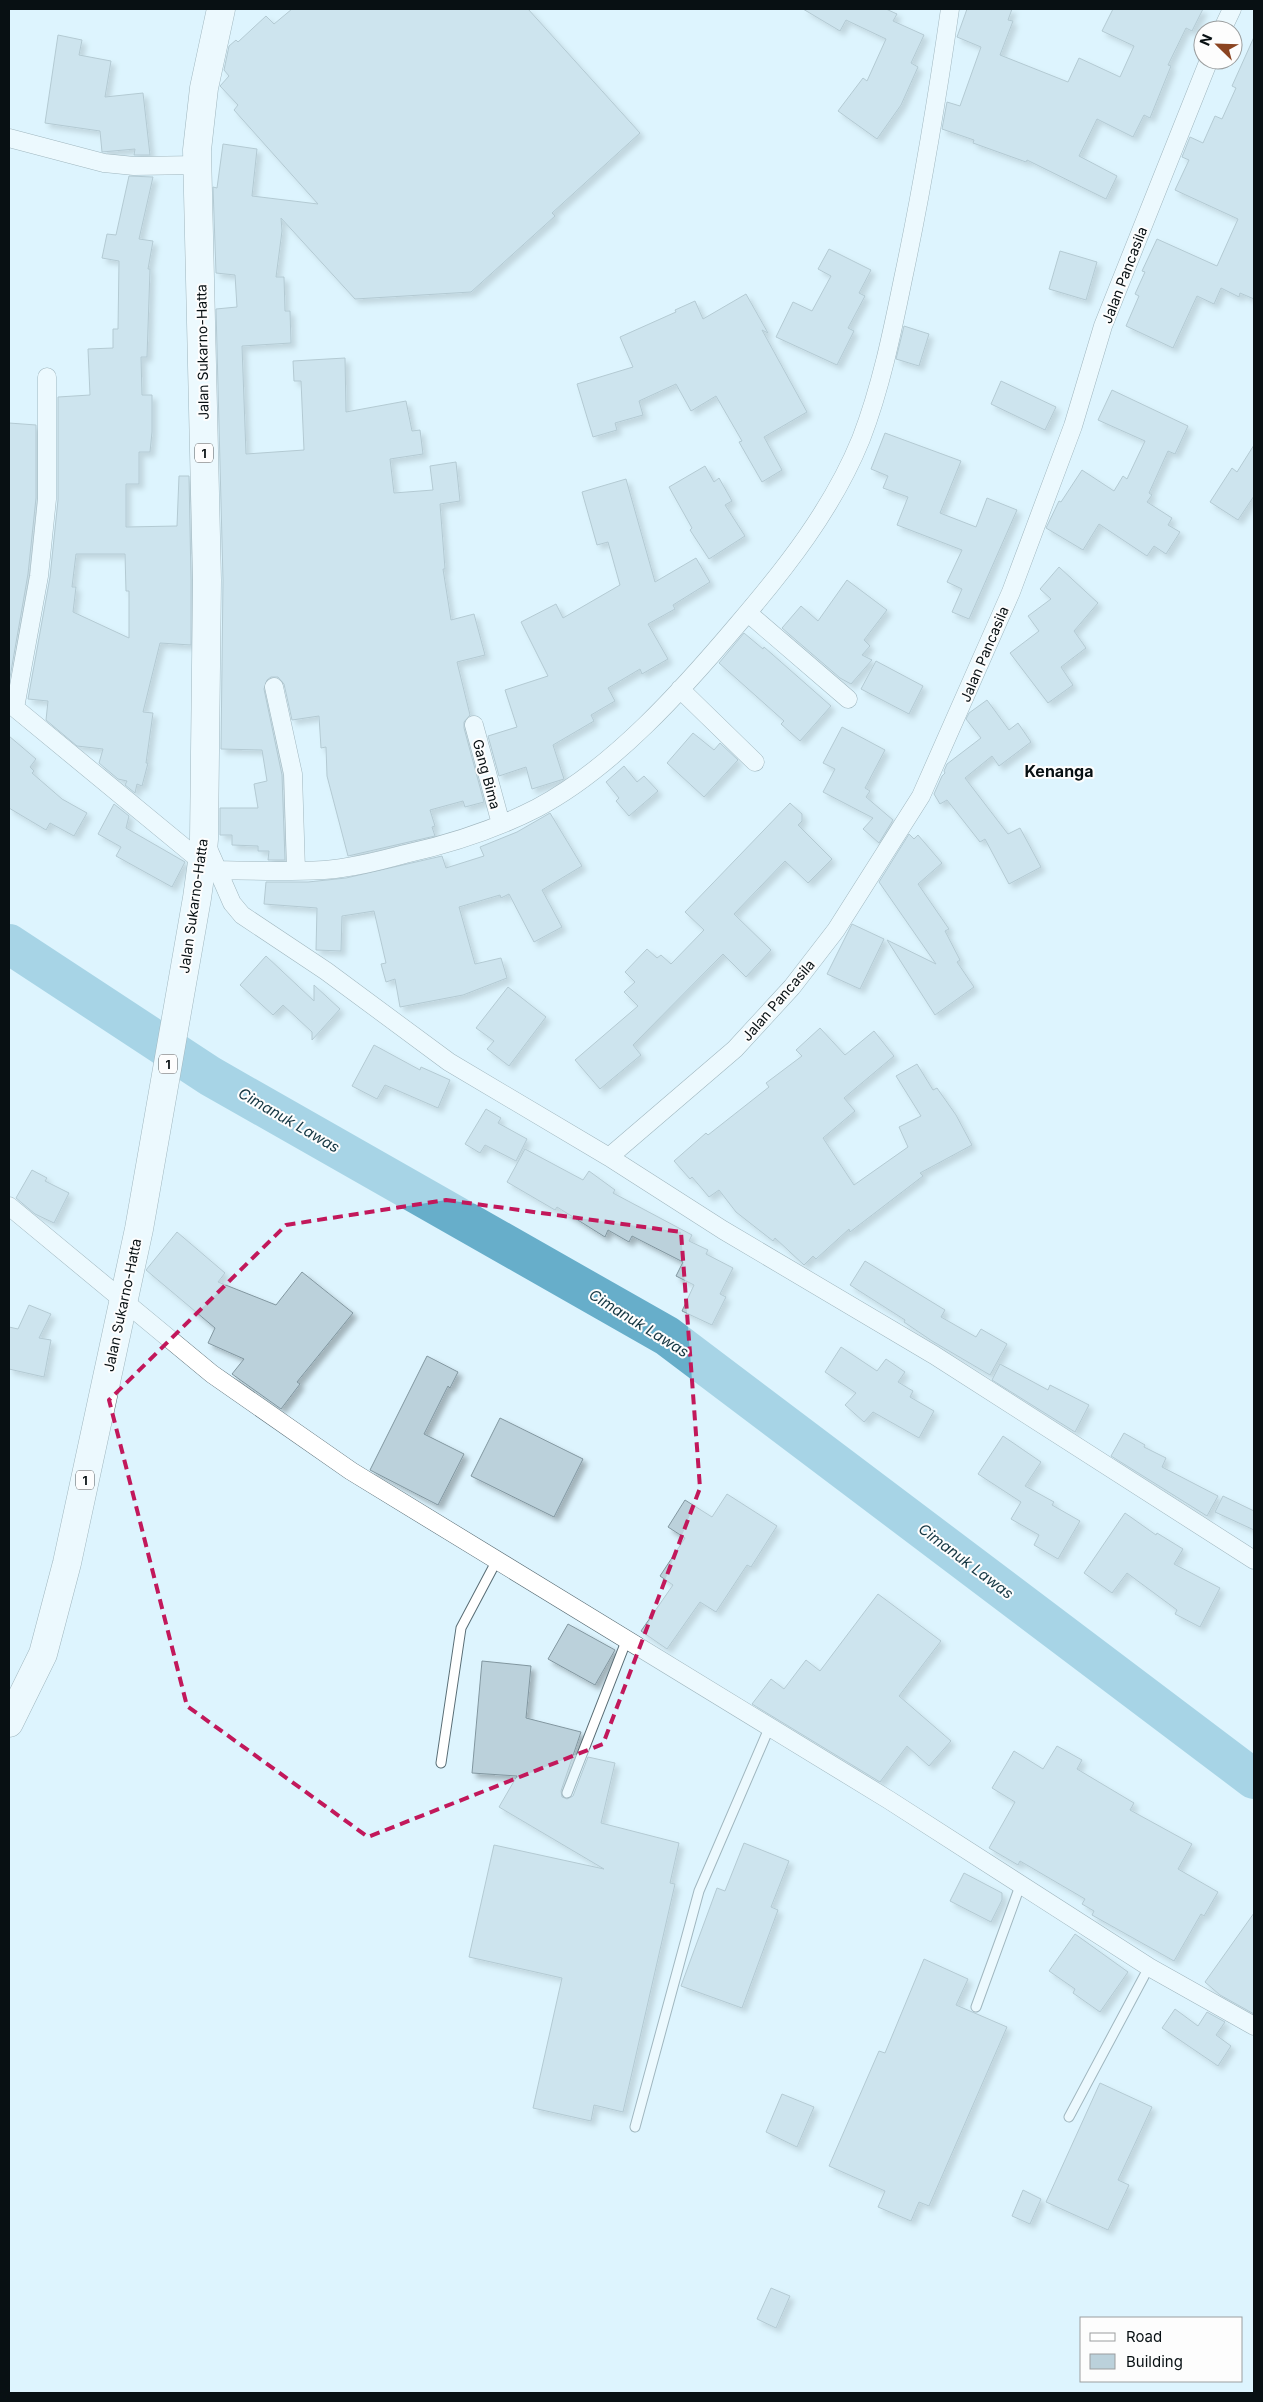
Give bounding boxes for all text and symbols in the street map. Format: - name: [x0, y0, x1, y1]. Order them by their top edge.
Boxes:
- north arrow: [1193, 20, 1243, 70]
- text: N: [1196, 31, 1215, 48]
- street label: Jalan Pancasila: [1098, 224, 1150, 326]
- street label: Jalan Sukarno-Hatta: [192, 284, 212, 420]
- road number: 1: [195, 443, 213, 462]
- street label: Jalan Pancasila: [956, 604, 1012, 704]
- street label: Gang Bima: [470, 737, 504, 811]
- district label: Kenanga: [1024, 761, 1094, 781]
- street label: Jalan Sukarno-Hatta: [175, 838, 211, 974]
- street label: Jalan Pancasila: [738, 956, 818, 1044]
- road number: 1: [159, 1054, 177, 1074]
- water label: Cimanuk Lawas: [235, 1083, 343, 1157]
- street label: Jalan Sukarno-Hatta: [100, 1237, 144, 1373]
- water label: Cimanuk Lawas: [586, 1285, 692, 1361]
- road number: 1: [76, 1470, 94, 1490]
- water label: Cimanuk Lawas: [915, 1519, 1017, 1603]
- legend: [1080, 2317, 1243, 2382]
- text: Road: [1126, 2327, 1162, 2346]
- text: Building: [1126, 2352, 1183, 2371]

